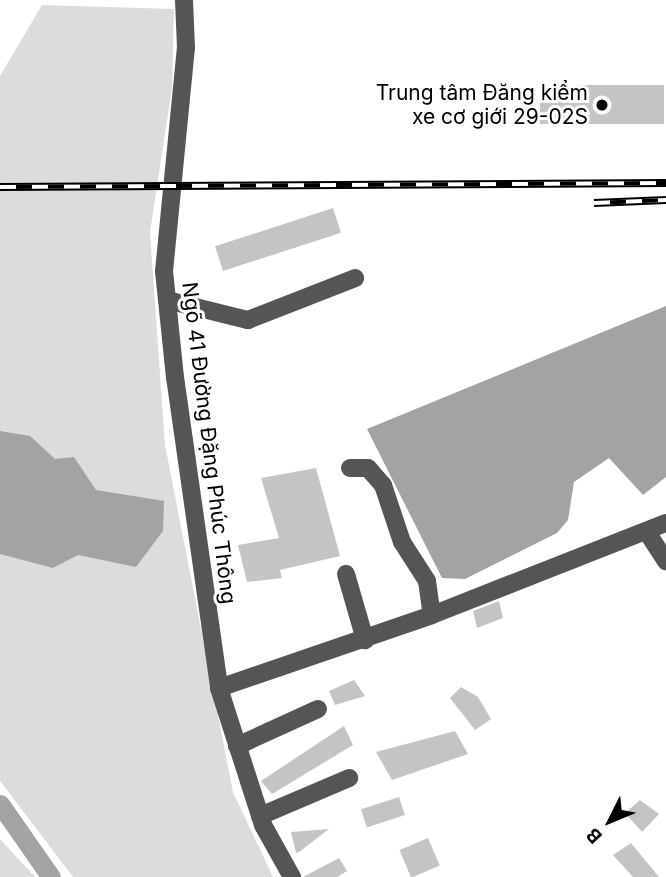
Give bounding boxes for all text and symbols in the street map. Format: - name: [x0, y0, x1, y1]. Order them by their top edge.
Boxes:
- place label: Trung tâm Đăng kiểm xe cơ giới 29-02S: [376, 80, 588, 130]
- marker: Trung tâm Đăng kiểm xe cơ giới 29-02S: [594, 97, 610, 113]
- street label: Ngõ 41 Đường Đặng Phúc Thông: [177, 281, 241, 605]
- north arrow: [575, 786, 645, 856]
- text: B: [582, 823, 607, 848]

